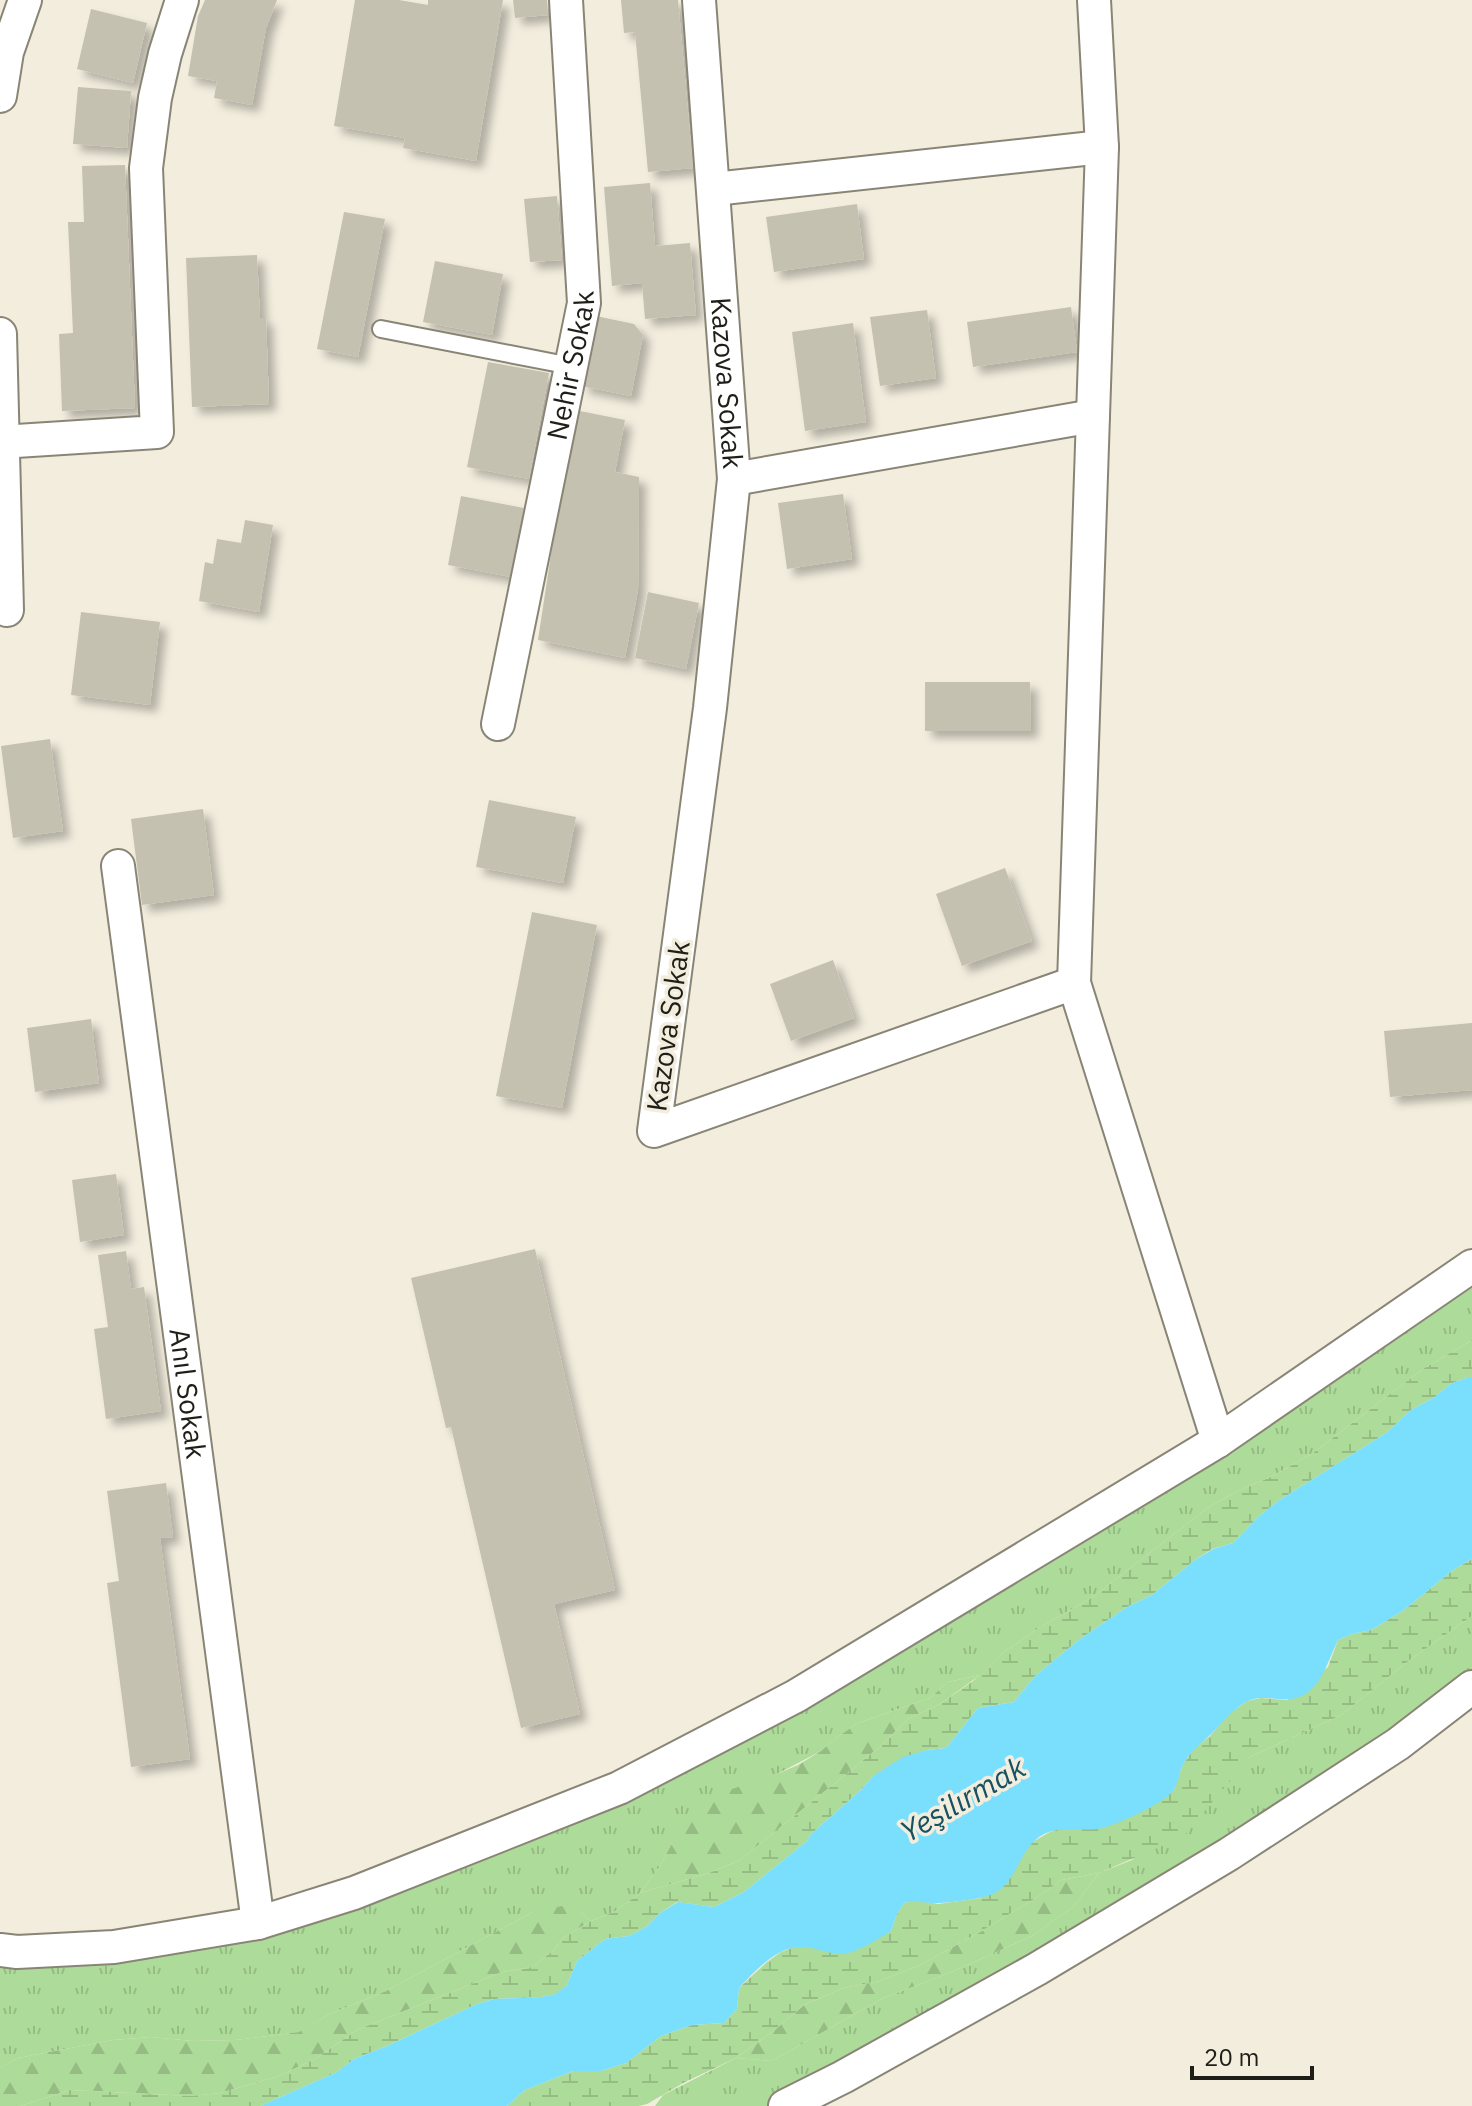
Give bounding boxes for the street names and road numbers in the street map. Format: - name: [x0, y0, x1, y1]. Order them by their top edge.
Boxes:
- street label: Nehir Sokak: [537, 290, 602, 443]
- street label: Kazova Sokak: [703, 296, 752, 470]
- street label: Kazova Sokak: [637, 938, 698, 1114]
- street label: Anıl Sokak: [161, 1326, 215, 1461]

